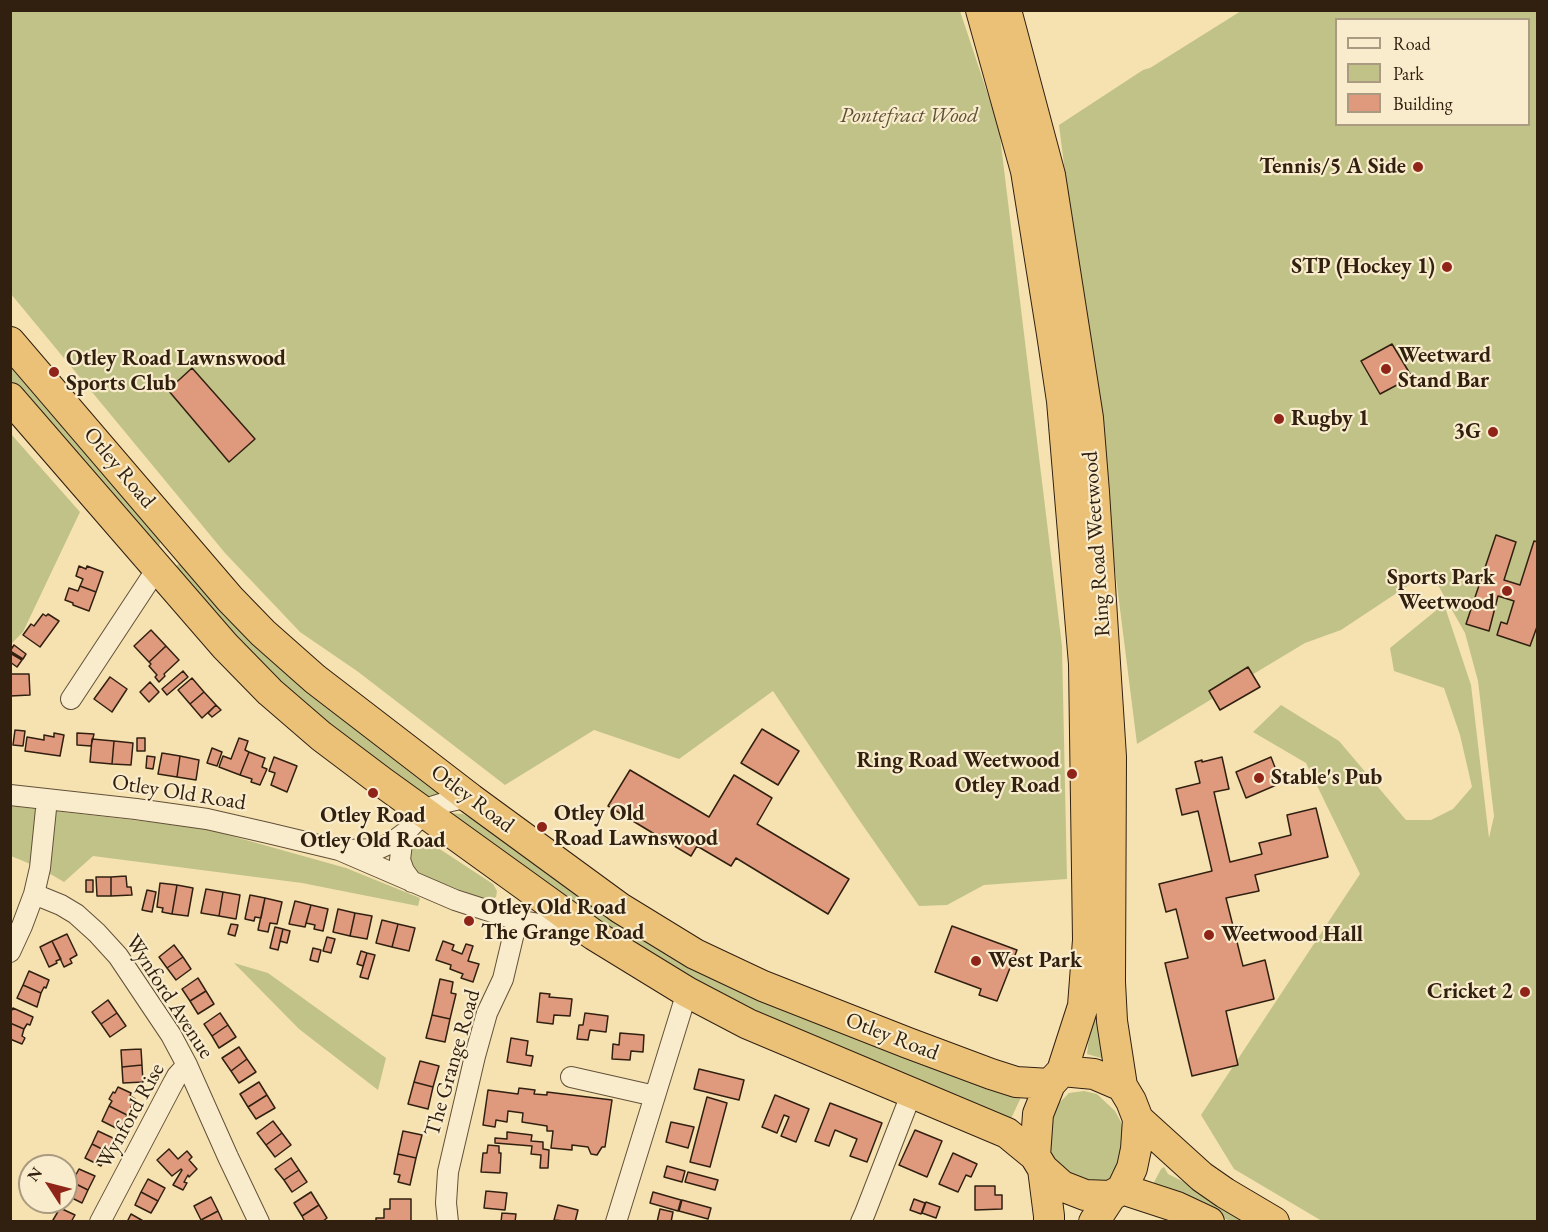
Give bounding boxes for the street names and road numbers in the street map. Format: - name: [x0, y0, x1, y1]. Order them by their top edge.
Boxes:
- street label: Otley Road: [78, 422, 160, 514]
- street label: Ring Road Weetwood: [1077, 450, 1117, 638]
- street label: Otley Road: [425, 759, 519, 839]
- street label: Otley Old Road: [110, 769, 248, 817]
- street label: Wynford Avenue: [119, 930, 219, 1064]
- street label: The Grange Road: [419, 987, 487, 1139]
- street label: Otley Road: [842, 1007, 942, 1067]
- street label: Wynford Rise: [91, 1059, 171, 1173]

